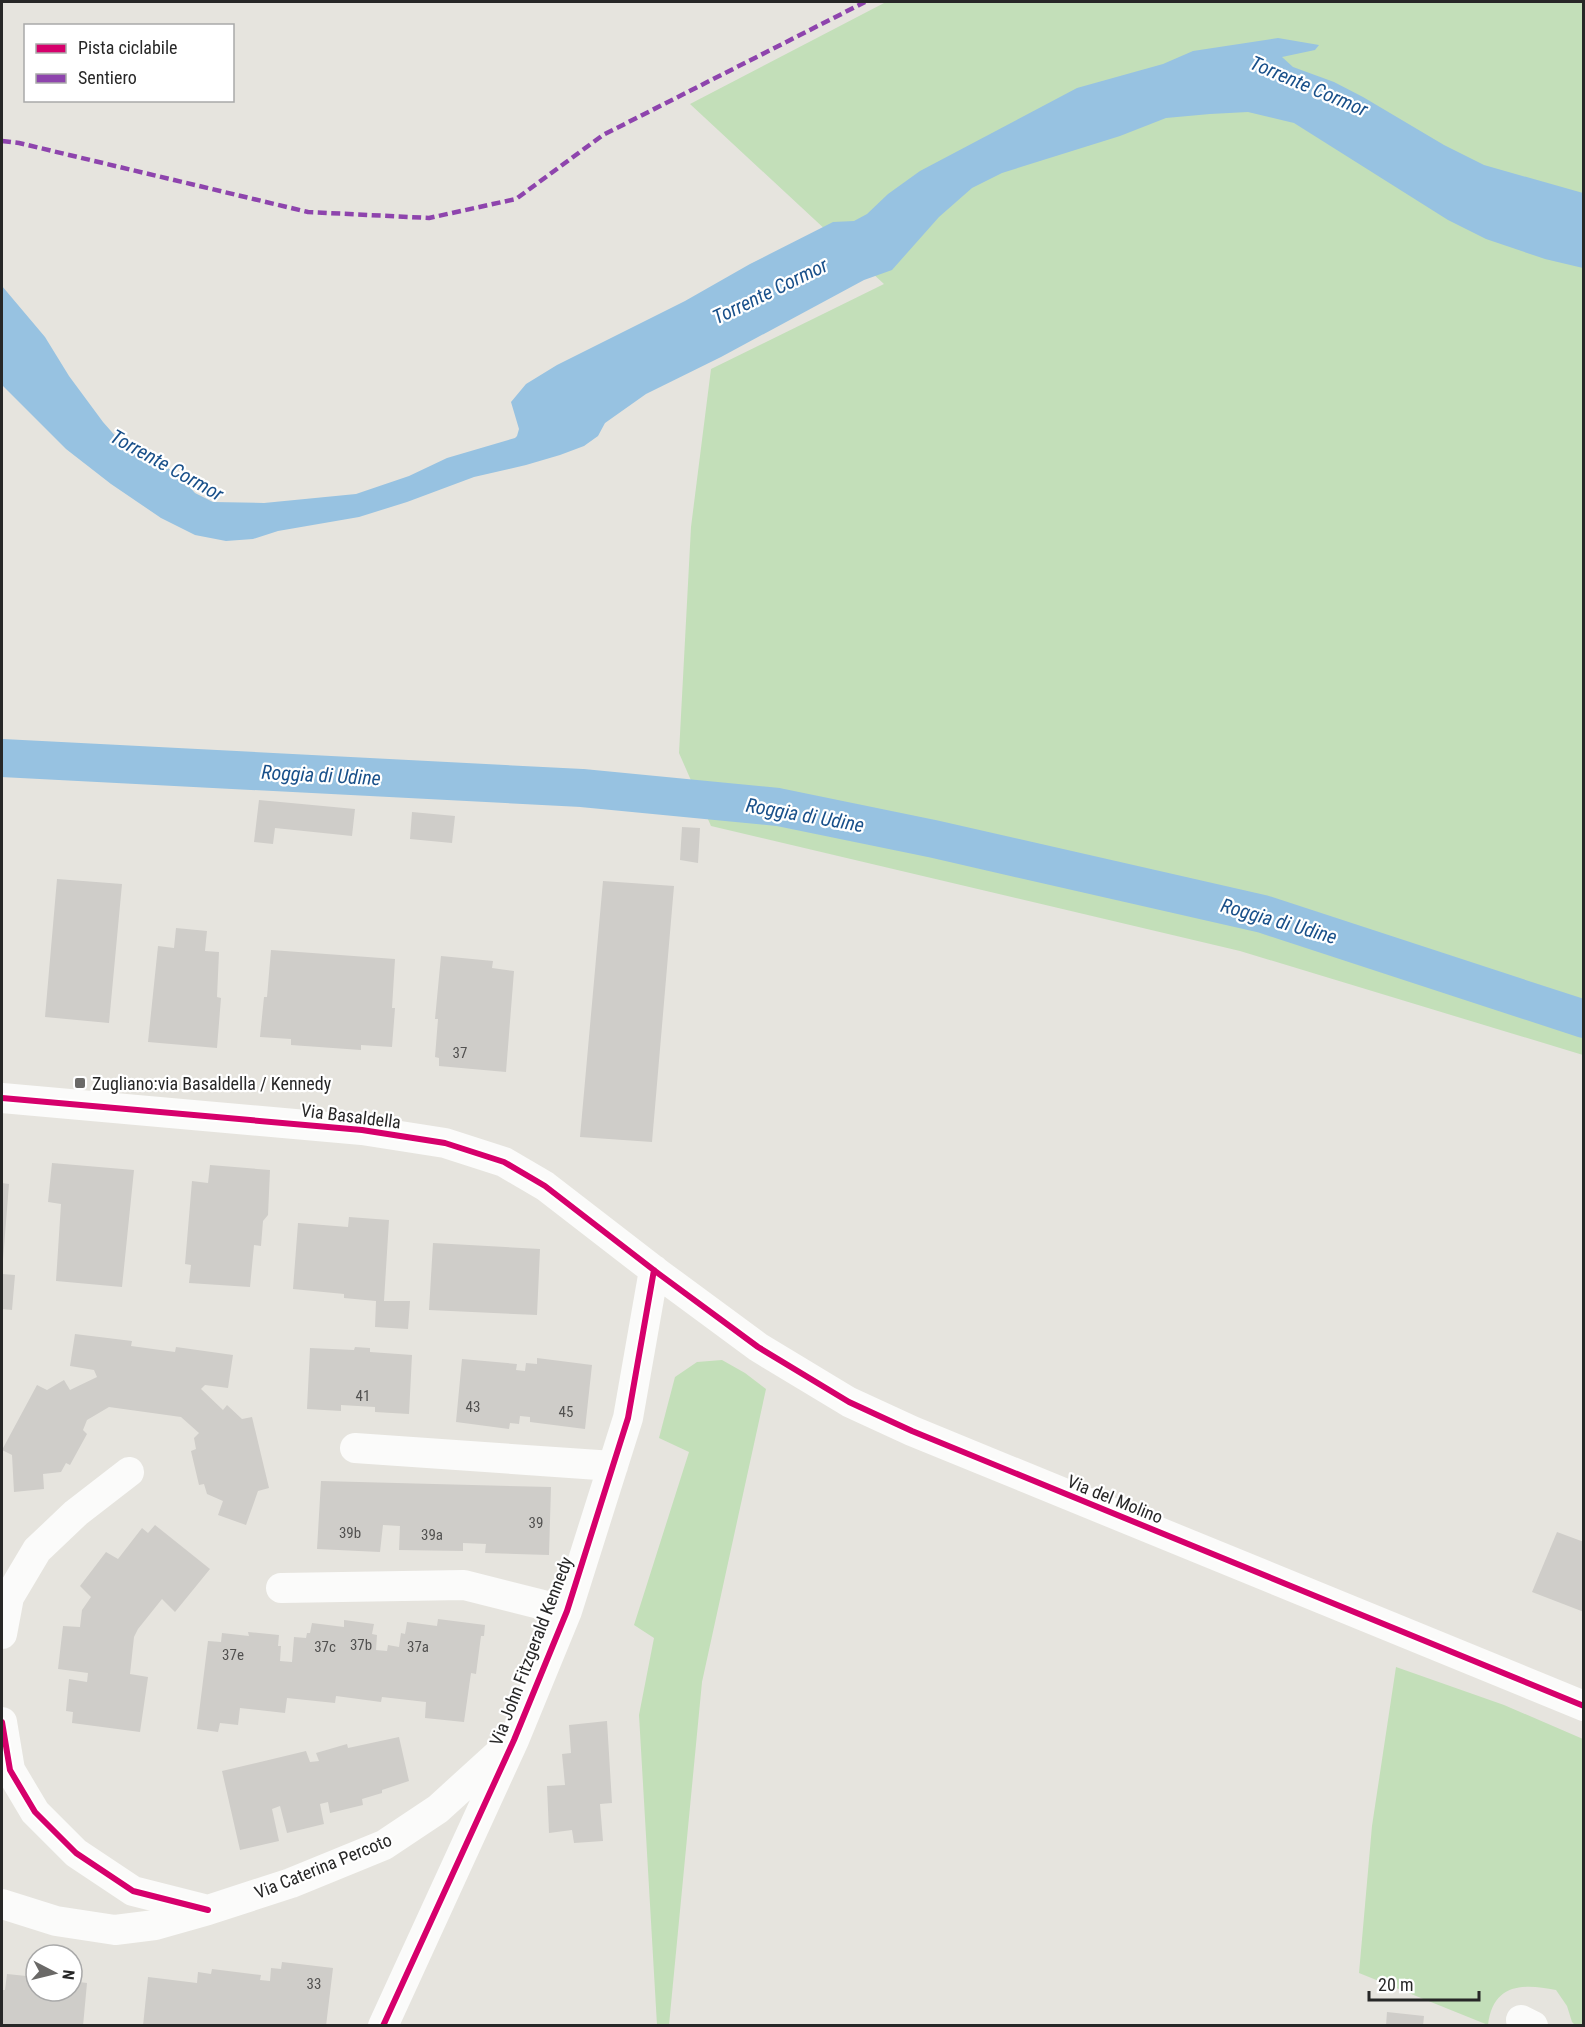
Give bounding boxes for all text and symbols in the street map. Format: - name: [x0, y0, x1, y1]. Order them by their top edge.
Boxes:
- legend: [24, 24, 234, 102]
- text: Pista ciclabile: [78, 37, 177, 58]
- water label: Torrente Cormor: [1247, 50, 1372, 122]
- text: Sentiero: [78, 67, 137, 88]
- water label: Torrente Cormor: [708, 252, 833, 329]
- water label: Torrente Cormor: [106, 424, 229, 506]
- water label: Roggia di Udine: [261, 760, 381, 790]
- water label: Roggia di Udine: [744, 793, 866, 837]
- water label: Roggia di Udine: [1218, 893, 1340, 949]
- house number: 37: [453, 1044, 467, 1062]
- place label: Zugliano:via Basaldella / Kennedy: [92, 1073, 332, 1094]
- marker: Zugliano:via Basaldella / Kennedy: [73, 1076, 87, 1090]
- street label: Via Basaldella: [300, 1099, 402, 1133]
- house number: 41: [356, 1387, 370, 1405]
- house number: 43: [466, 1398, 480, 1416]
- house number: 45: [559, 1403, 573, 1421]
- street label: Via del Molino: [1064, 1470, 1166, 1528]
- house number: 39: [529, 1514, 543, 1532]
- house number: 39b: [339, 1524, 361, 1542]
- house number: 39a: [421, 1526, 443, 1544]
- street label: Via John Fitzgerald Kennedy: [485, 1553, 577, 1748]
- house number: 37b: [350, 1636, 372, 1654]
- house number: 37c: [314, 1638, 336, 1656]
- house number: 37a: [407, 1638, 429, 1656]
- house number: 37e: [222, 1646, 244, 1664]
- street label: Via Caterina Percoto: [251, 1829, 395, 1903]
- north arrow: [24, 1943, 84, 2003]
- scale bar: [1369, 1964, 1478, 2002]
- text: N: [58, 1969, 78, 1981]
- text: 20 m: [1378, 1974, 1413, 1995]
- house number: 33: [307, 1975, 321, 1993]

